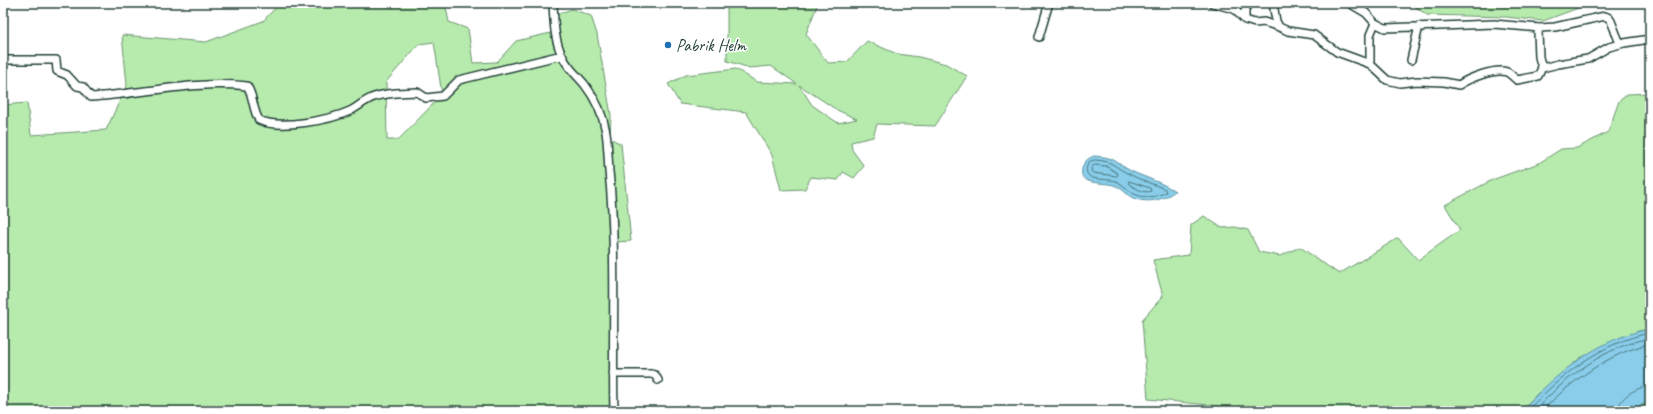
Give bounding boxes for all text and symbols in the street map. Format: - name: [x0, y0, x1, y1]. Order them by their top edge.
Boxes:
- place label: Pabrik Helm: [676, 35, 748, 56]
- marker: Pabrik Helm: [663, 40, 673, 50]

